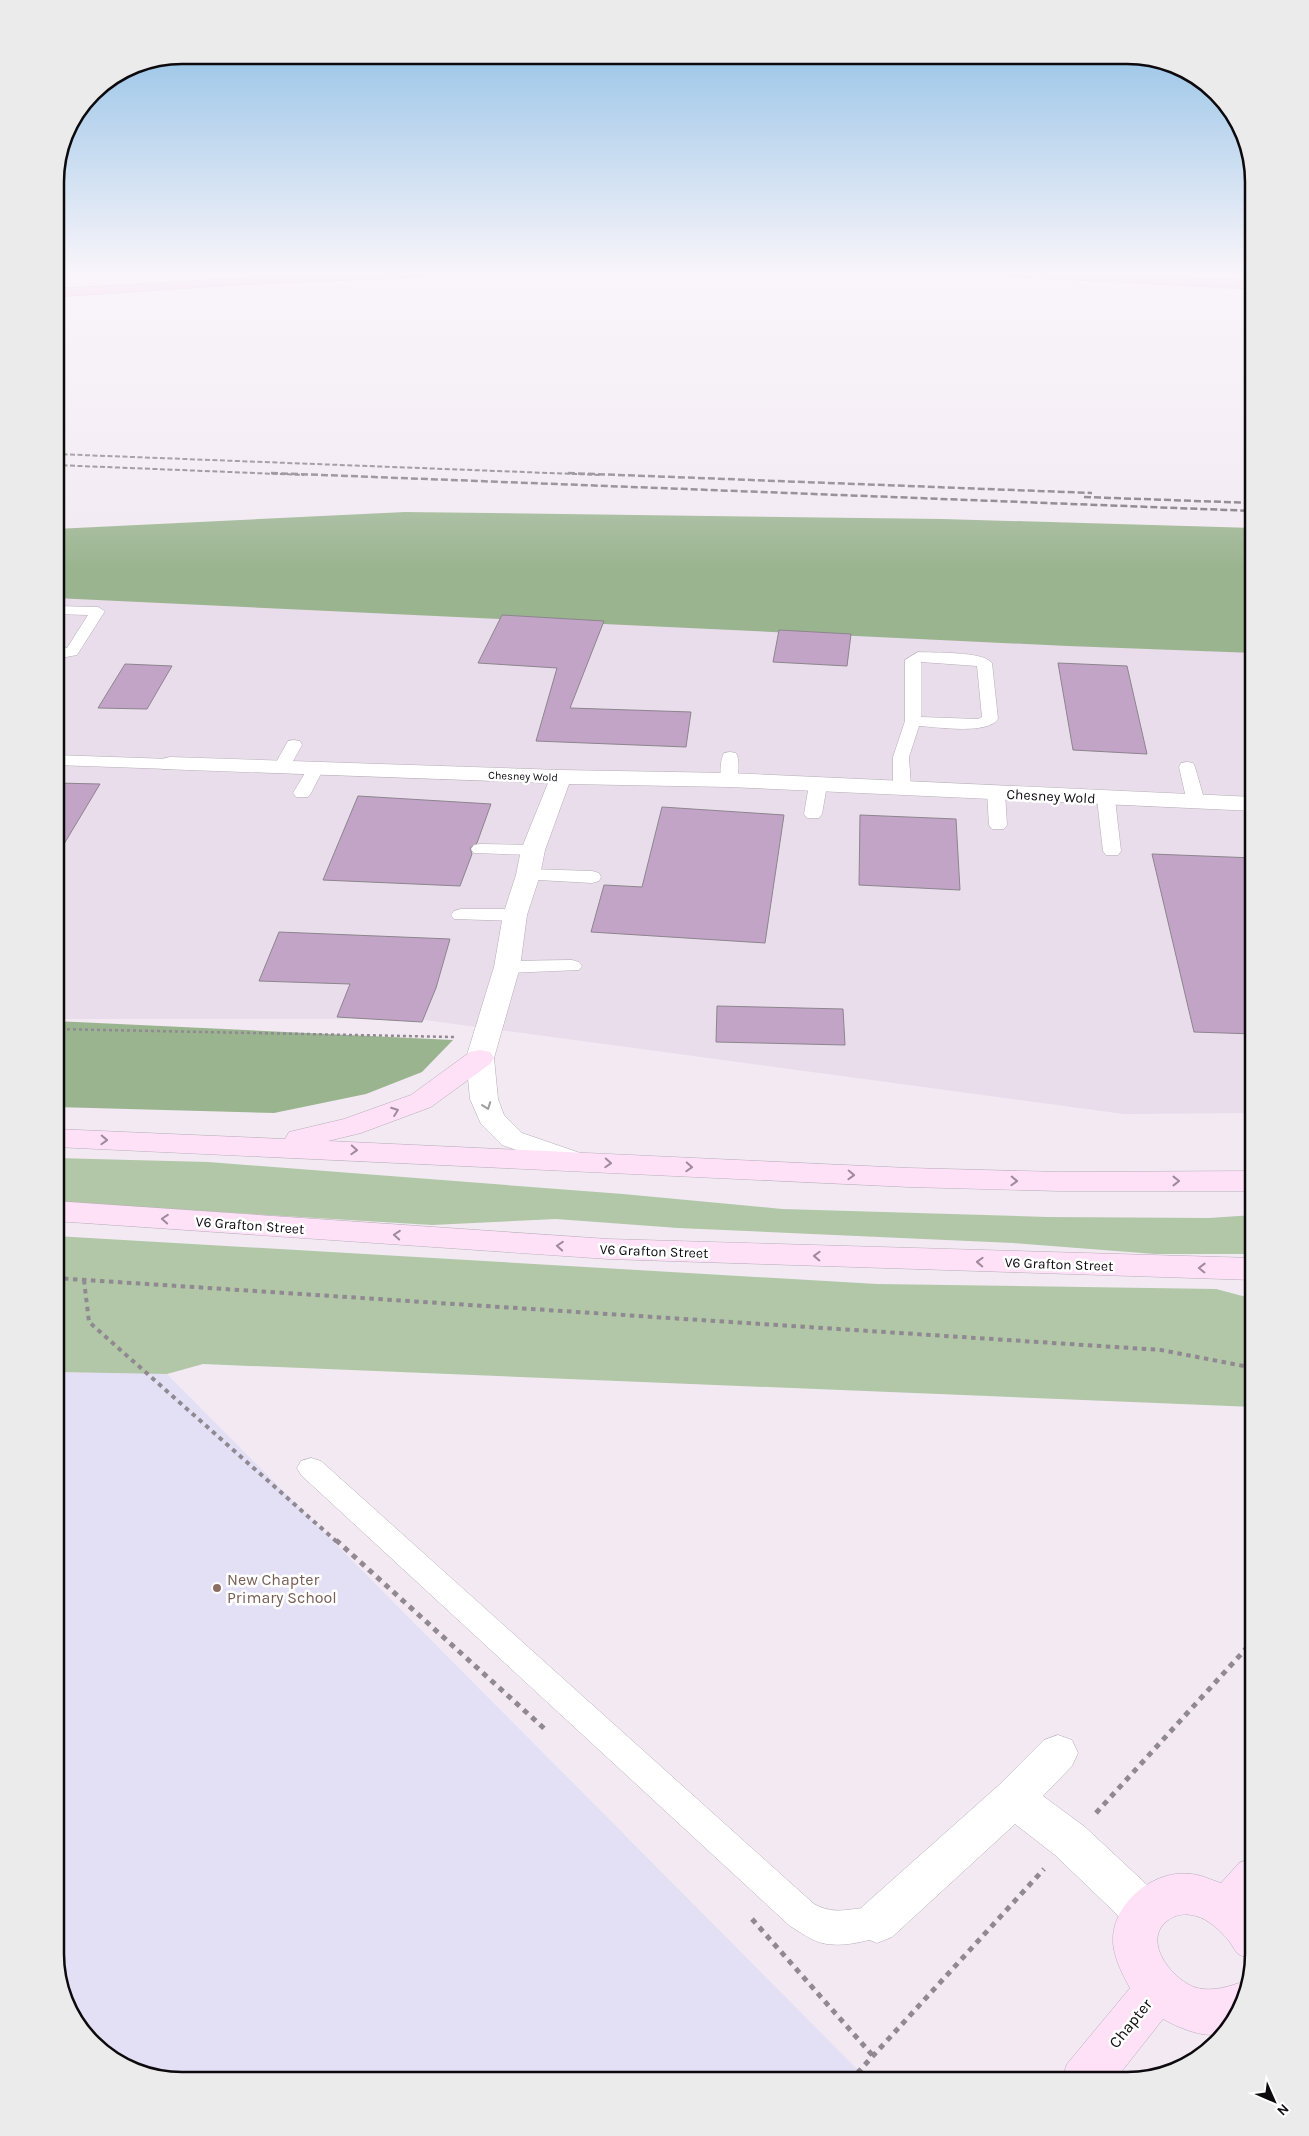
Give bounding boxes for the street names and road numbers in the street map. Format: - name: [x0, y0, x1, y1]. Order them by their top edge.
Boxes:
- street label: Chesney Wold: [488, 769, 558, 784]
- street label: Chesney Wold: [1006, 786, 1096, 807]
- street label: V6 Grafton Street: [195, 1213, 305, 1238]
- street label: V6 Grafton Street: [599, 1241, 709, 1262]
- street label: V6 Grafton Street: [1004, 1254, 1114, 1275]
- street label: Chapter: [1105, 1995, 1156, 2052]

